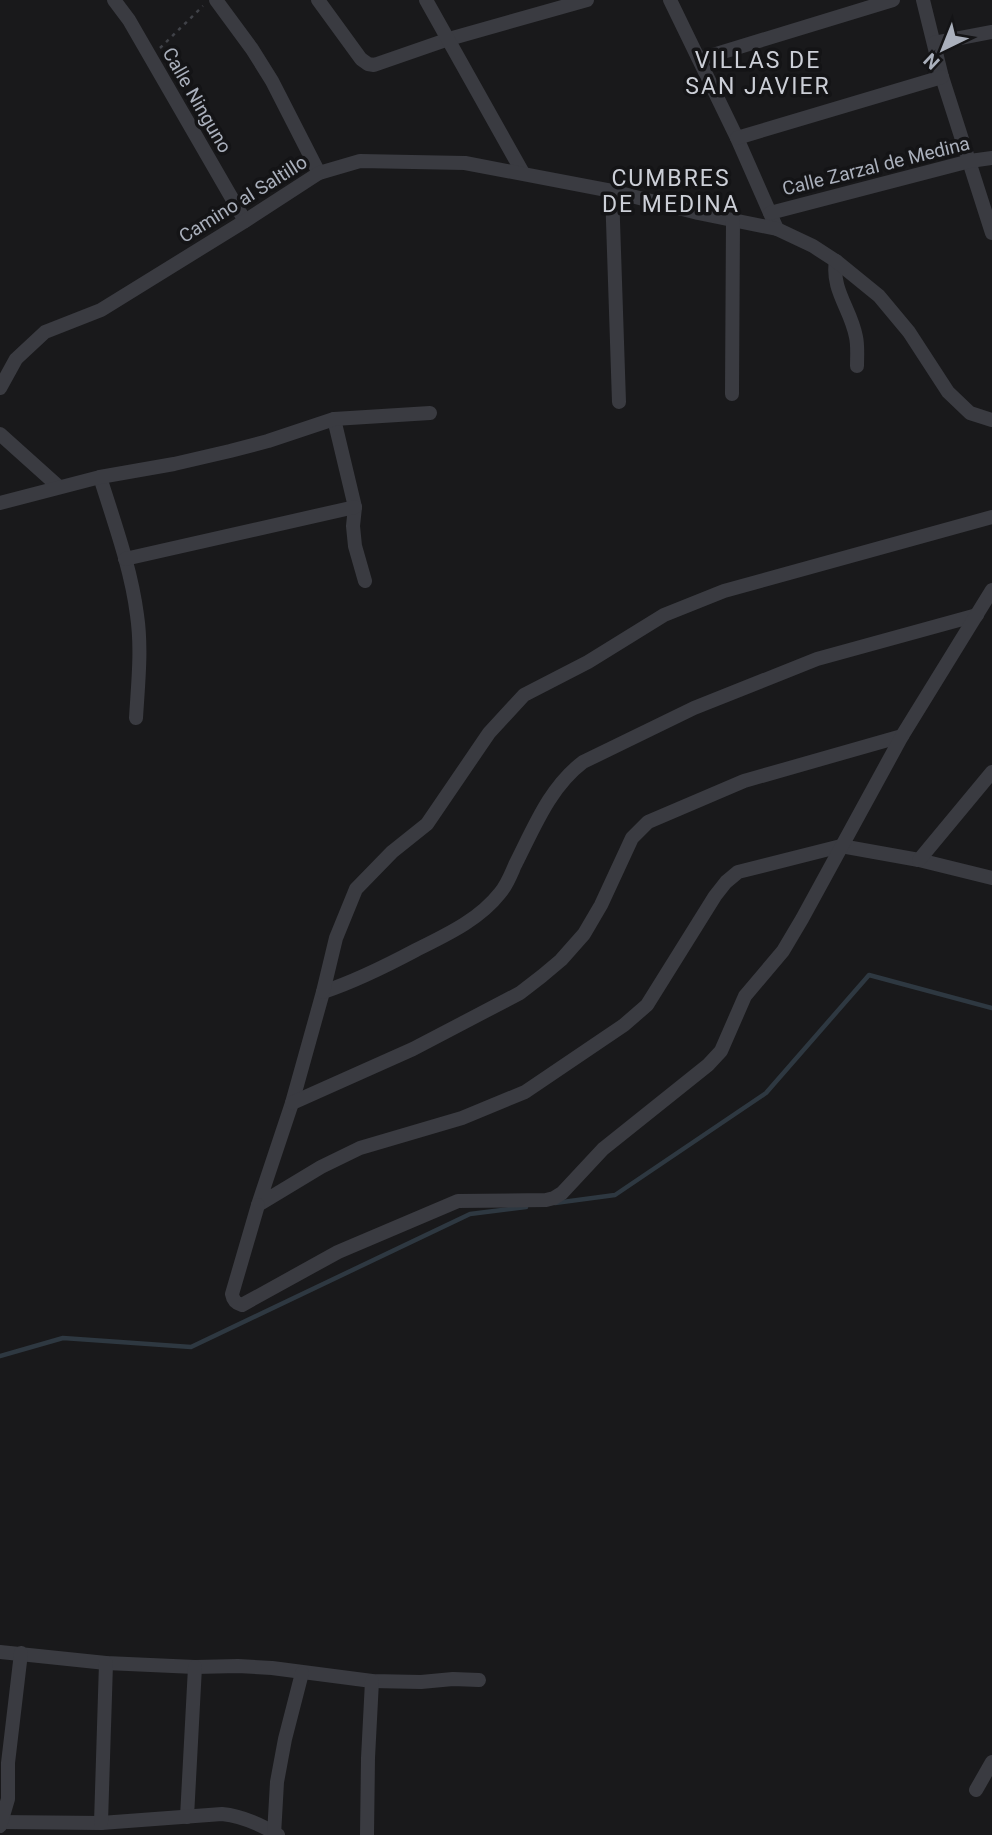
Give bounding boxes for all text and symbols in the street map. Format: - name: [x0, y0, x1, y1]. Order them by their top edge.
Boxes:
- north arrow: [908, 14, 978, 84]
- street label: Calle Ninguno: [158, 43, 236, 157]
- district label: VILLAS DE SAN JAVIER: [685, 47, 831, 100]
- text: N: [919, 48, 944, 74]
- street label: Calle Zarzal de Medina: [780, 132, 972, 200]
- street label: Camino al Saltillo: [175, 150, 311, 248]
- district label: CUMBRES DE MEDINA: [602, 165, 740, 218]

